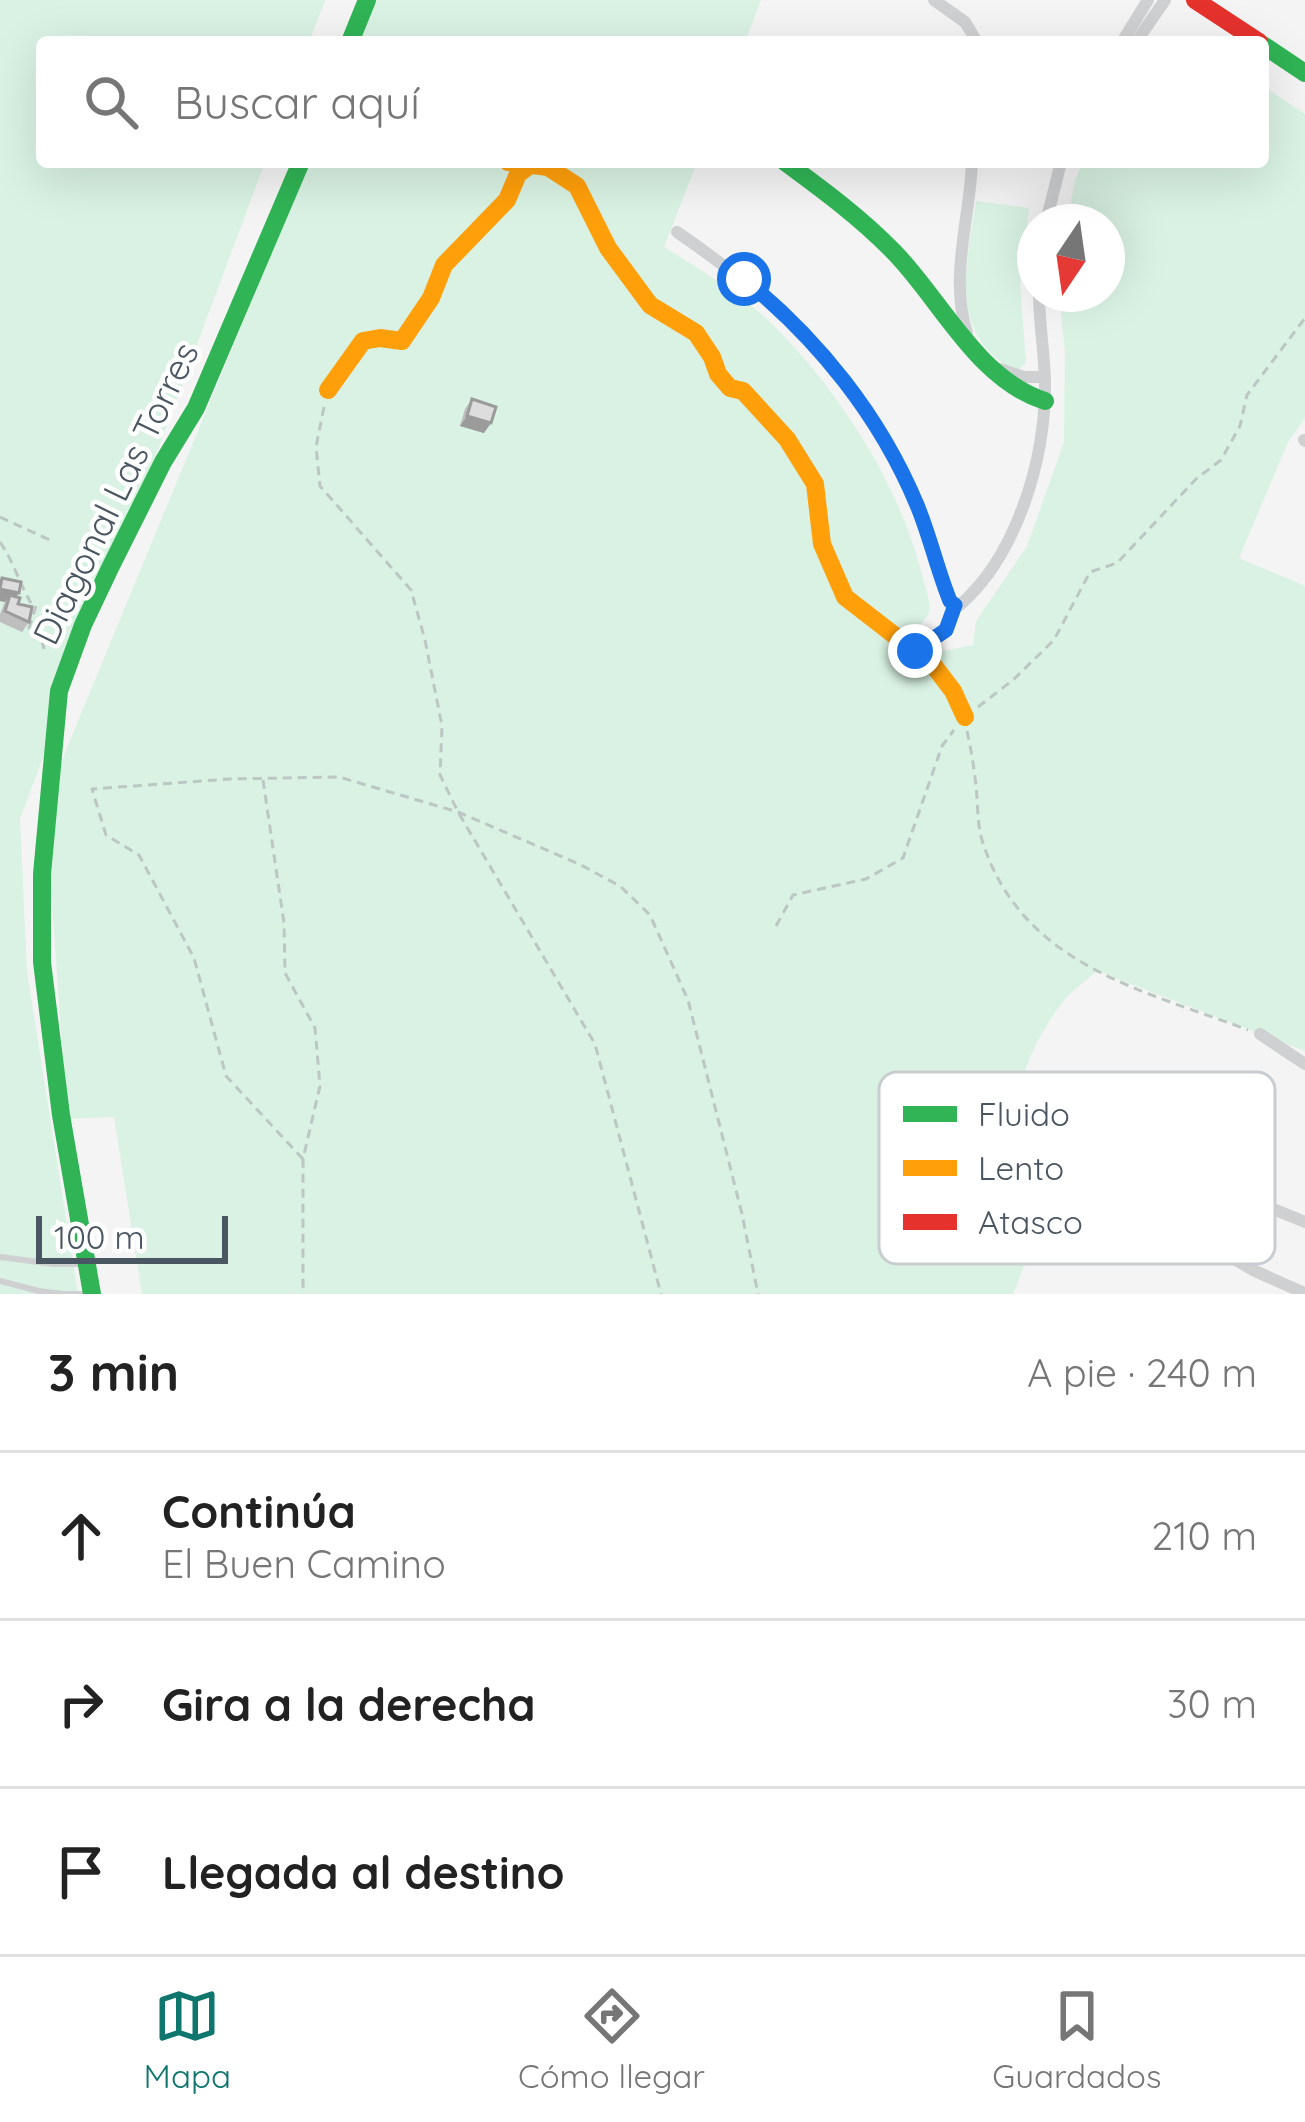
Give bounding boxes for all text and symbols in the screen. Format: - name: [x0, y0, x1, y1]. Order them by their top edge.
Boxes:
- search box: [36, 36, 1269, 168]
- icon: search: [78, 69, 144, 135]
- text: Buscar aquí: [174, 74, 420, 130]
- north arrow: [1017, 204, 1125, 312]
- route start: [717, 252, 771, 306]
- street label: Diagonal Las Torres: [22, 335, 208, 651]
- route end: [888, 624, 942, 678]
- legend: [879, 1072, 1275, 1264]
- text: Fluido: [978, 1093, 1070, 1134]
- text: Lento: [978, 1147, 1064, 1188]
- text: Atasco: [978, 1201, 1083, 1242]
- scale bar: [36, 1210, 228, 1263]
- text: 100 m: [54, 1216, 145, 1257]
- text: 3 min: [48, 1340, 179, 1404]
- text: A pie · 240 m: [1027, 1348, 1257, 1397]
- text: Continúa: [162, 1483, 356, 1539]
- icon: ahead: [48, 1503, 114, 1569]
- text: 210 m: [1152, 1511, 1257, 1560]
- text: El Buen Camino: [162, 1539, 446, 1588]
- icon: right: [48, 1671, 114, 1737]
- text: Gira a la derecha: [162, 1676, 536, 1732]
- text: 30 m: [1167, 1679, 1257, 1728]
- icon: arrive: [48, 1839, 114, 1905]
- text: Llegada al destino: [162, 1844, 565, 1900]
- tab: Mapa: [144, 1983, 231, 2096]
- tab: Cómo llegar: [518, 1983, 705, 2096]
- tab: Guardados: [992, 1983, 1161, 2096]

